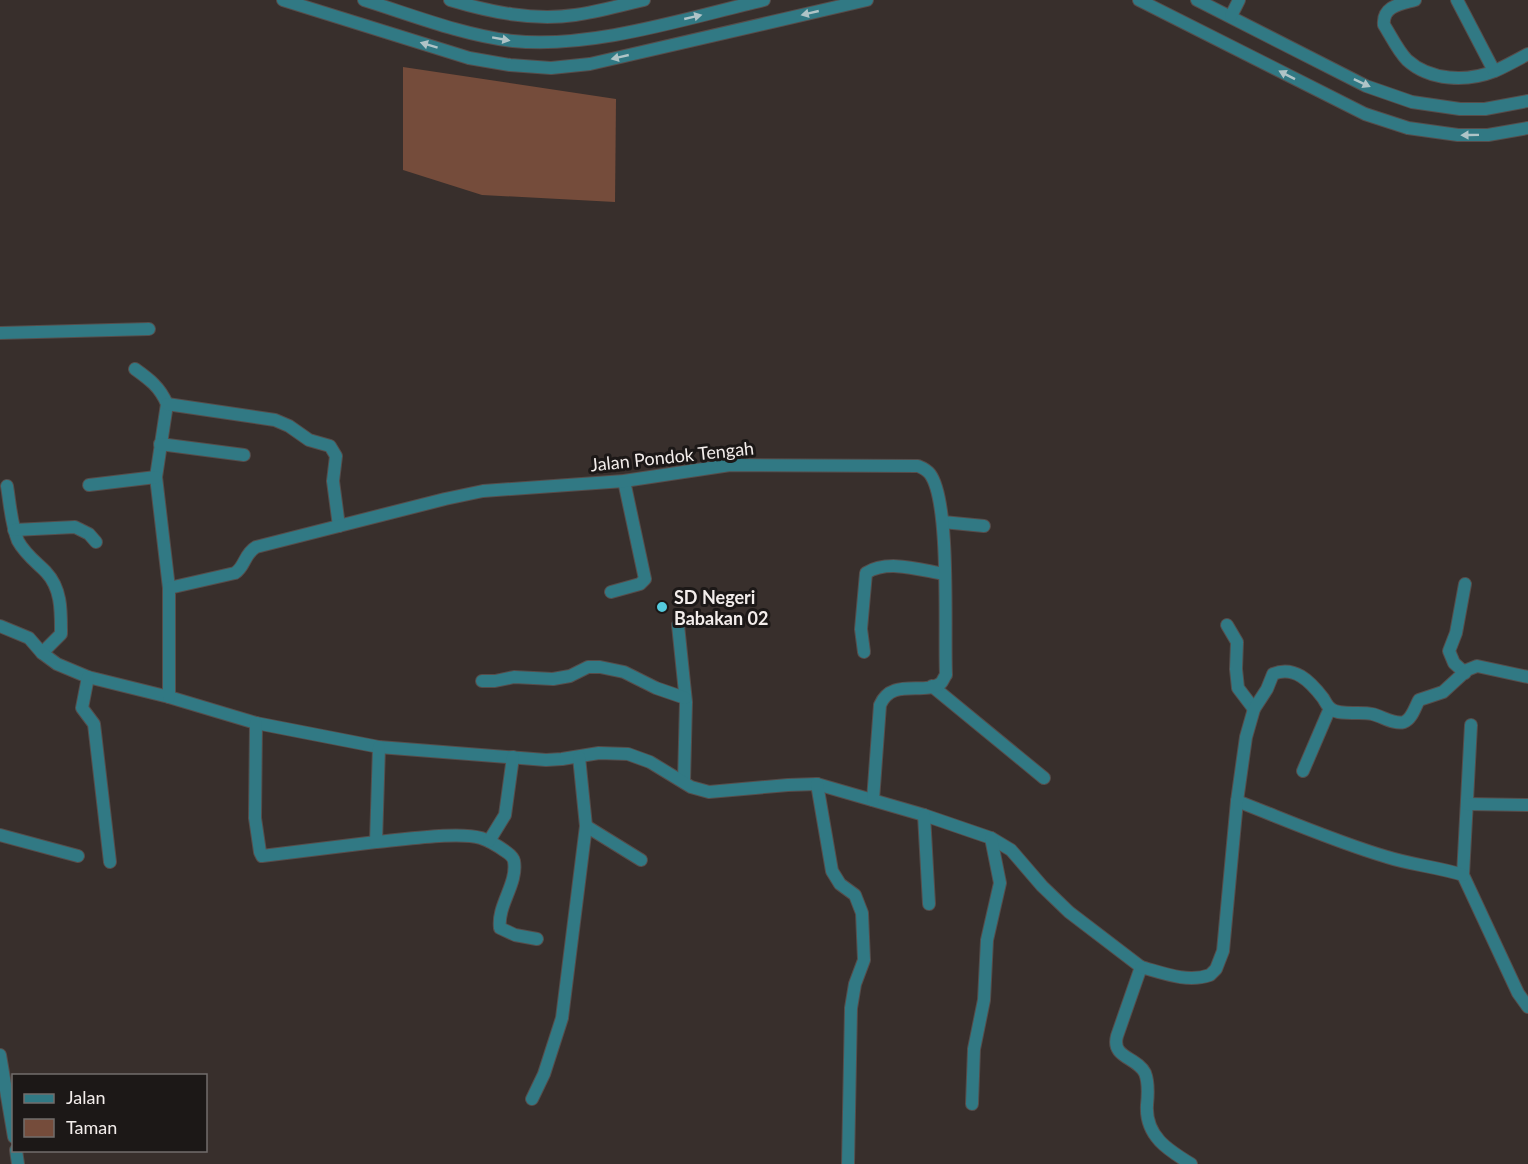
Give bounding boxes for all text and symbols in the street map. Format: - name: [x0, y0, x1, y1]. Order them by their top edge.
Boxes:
- one-way arrow: [801, 9, 819, 19]
- one-way arrow: [683, 11, 702, 21]
- one-way arrow: [491, 34, 510, 43]
- one-way arrow: [420, 40, 438, 50]
- one-way arrow: [611, 53, 629, 63]
- one-way arrow: [1278, 70, 1295, 80]
- one-way arrow: [1353, 79, 1370, 88]
- one-way arrow: [1461, 130, 1480, 140]
- street label: Jalan Pondok Tengah: [589, 436, 755, 476]
- place label: SD Negeri Babakan 02: [674, 586, 768, 629]
- marker: SD Negeri Babakan 02: [655, 600, 669, 614]
- legend: [12, 1074, 207, 1152]
- text: Jalan: [66, 1086, 105, 1108]
- text: Taman: [66, 1116, 117, 1138]

